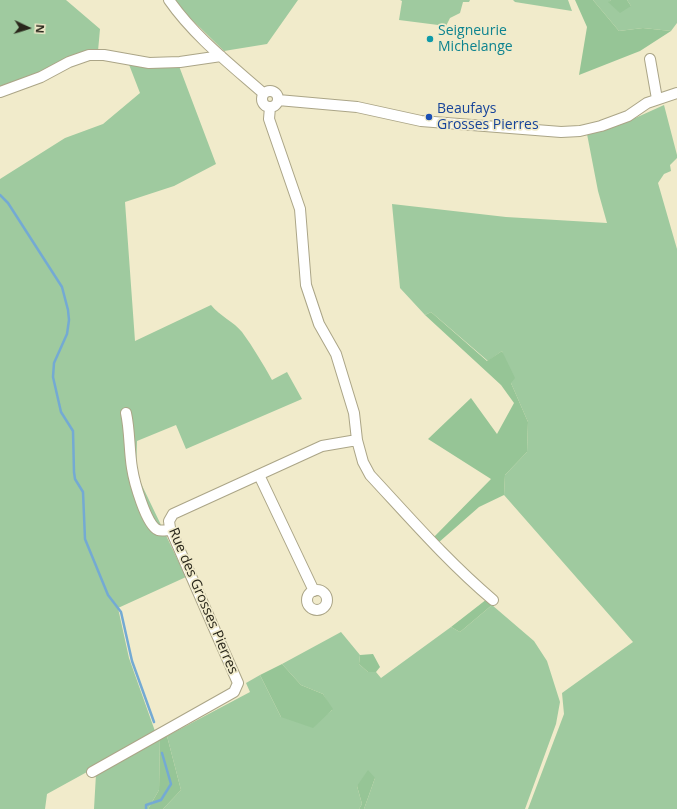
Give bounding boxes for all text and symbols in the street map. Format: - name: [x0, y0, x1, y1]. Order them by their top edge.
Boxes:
- north arrow: [8, 8, 48, 48]
- place label: Seigneurie Michelange: [438, 23, 513, 56]
- text: N: [33, 24, 48, 34]
- marker: Seigneurie Michelange: [425, 34, 435, 44]
- place label: Beaufays Grosses Pierres: [437, 101, 539, 134]
- marker: Beaufays Grosses Pierres: [424, 112, 434, 122]
- street label: Rue des Grosses Pierres: [165, 525, 241, 677]

